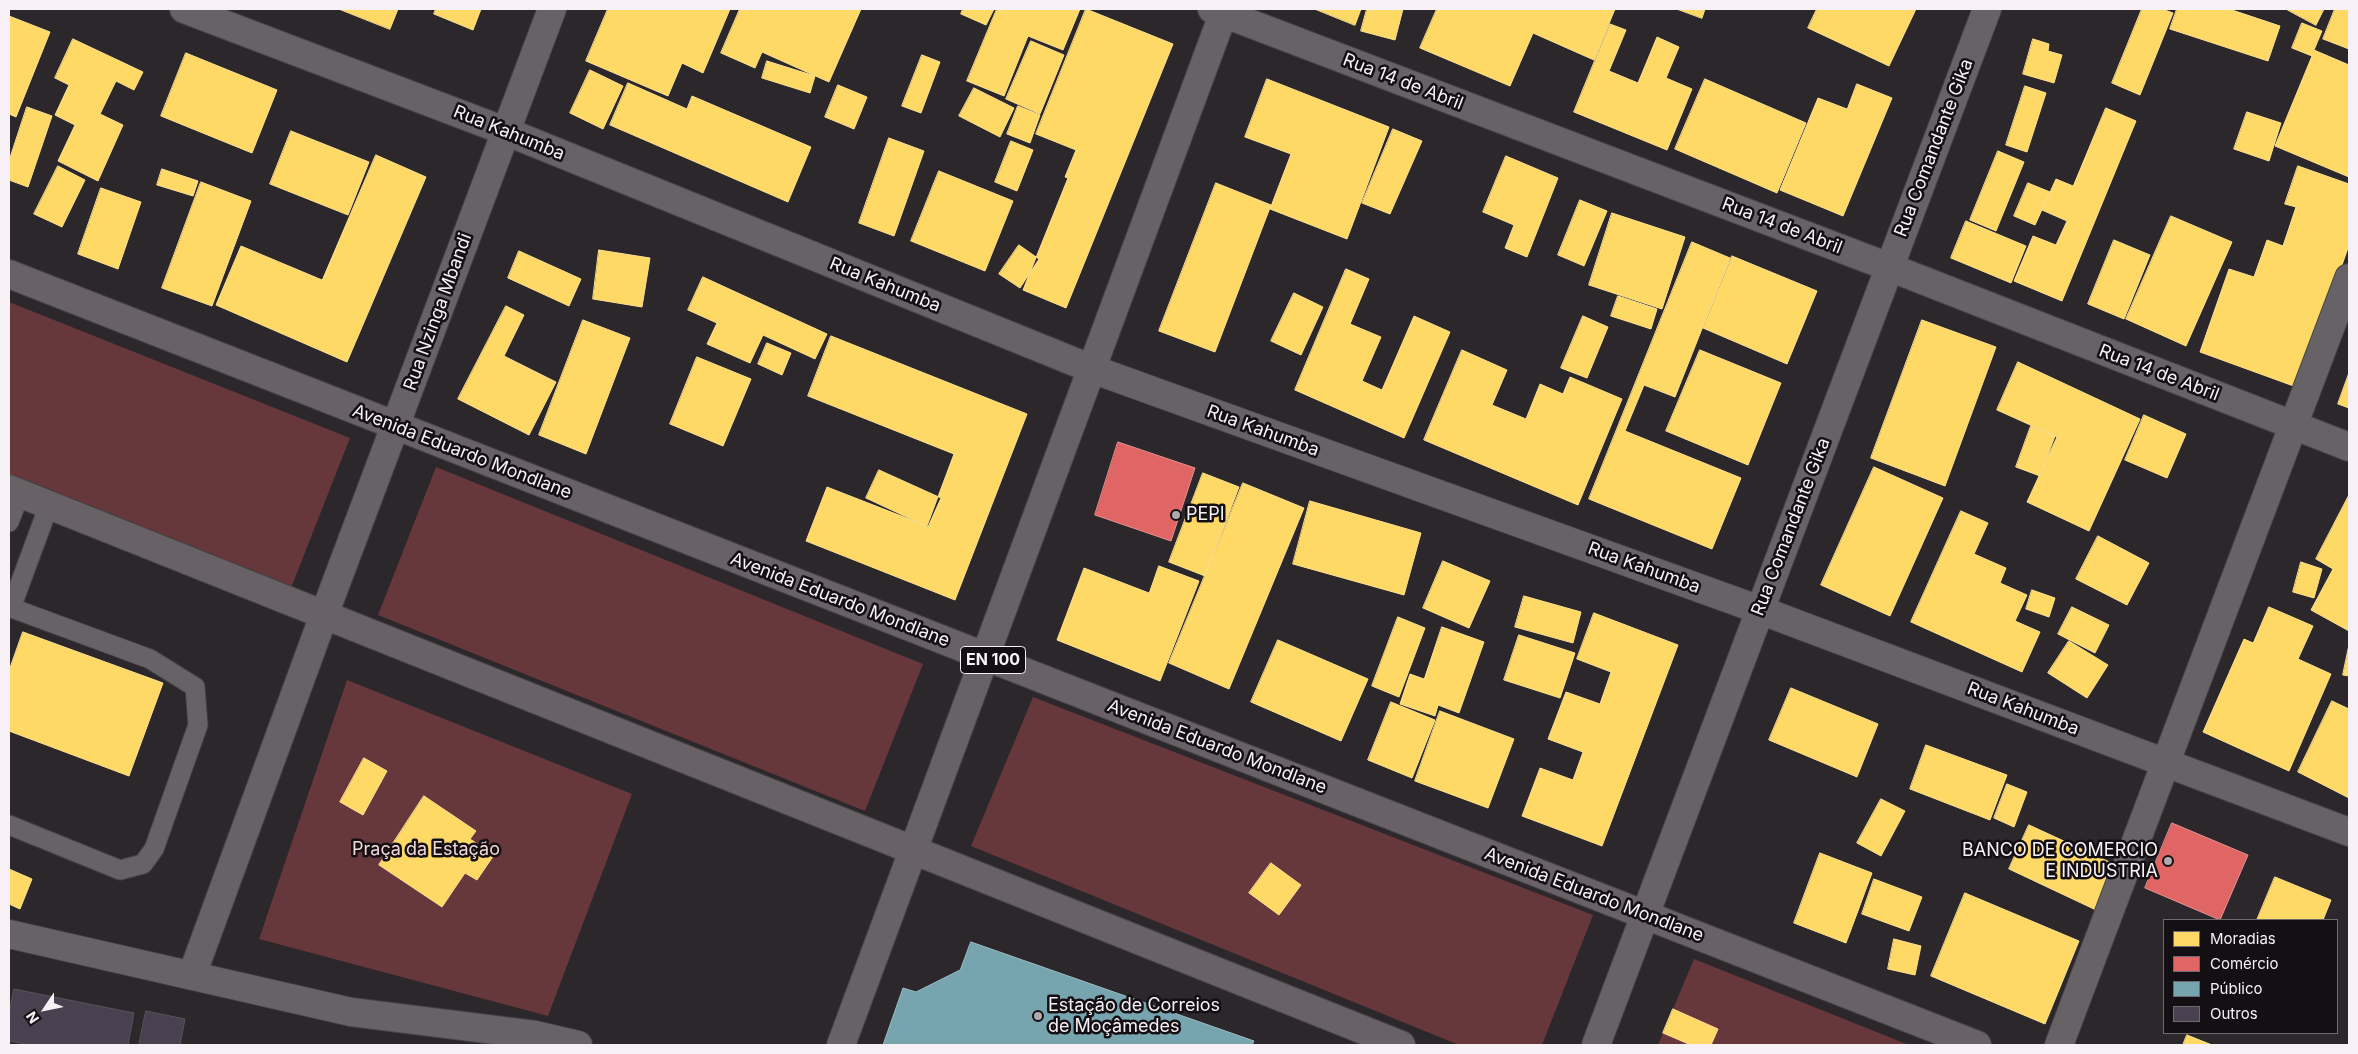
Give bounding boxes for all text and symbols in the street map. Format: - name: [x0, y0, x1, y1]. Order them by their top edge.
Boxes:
- street label: Rua 14 de Abril: [1340, 49, 1466, 115]
- street label: Rua Comandante Gika: [1890, 56, 1978, 240]
- street label: Rua Kahumba: [450, 101, 568, 165]
- street label: Rua 14 de Abril: [1719, 193, 1845, 259]
- street label: Rua Nzinga Mbandi: [400, 230, 476, 394]
- street label: Rua Kahumba: [826, 253, 944, 317]
- street label: Rua 14 de Abril: [2096, 340, 2222, 406]
- street label: Avenida Eduardo Mondlane: [349, 400, 575, 504]
- street label: Rua Kahumba: [1204, 401, 1322, 461]
- street label: Rua Comandante Gika: [1747, 435, 1835, 619]
- place label: PEPI: [1186, 504, 1225, 526]
- marker: PEPI: [1170, 509, 1182, 521]
- street label: Rua Kahumba: [1585, 538, 1703, 598]
- street label: Avenida Eduardo Mondlane: [727, 548, 953, 652]
- road number: EN 100: [960, 646, 1026, 674]
- street label: Rua Kahumba: [1964, 678, 2082, 740]
- street label: Avenida Eduardo Mondlane: [1104, 695, 1330, 799]
- park label: Praça da Estação: [352, 839, 500, 861]
- place label: BANCO DE COMERCIO E INDUSTRIA: [1962, 840, 2158, 882]
- street label: Avenida Eduardo Mondlane: [1481, 843, 1707, 947]
- marker: BANCO DE COMERCIO E INDUSTRIA: [2162, 855, 2174, 867]
- legend: [2163, 919, 2338, 1034]
- text: Moradias: [2210, 929, 2276, 948]
- text: Comércio: [2210, 954, 2278, 973]
- text: Público: [2210, 979, 2262, 998]
- north arrow: [20, 984, 70, 1034]
- place label: Estação de Correios de Moçâmedes: [1048, 995, 1220, 1038]
- text: Outros: [2210, 1004, 2258, 1023]
- text: N: [22, 1008, 42, 1027]
- marker: Estação de Correios de Moçâmedes: [1032, 1010, 1044, 1022]

